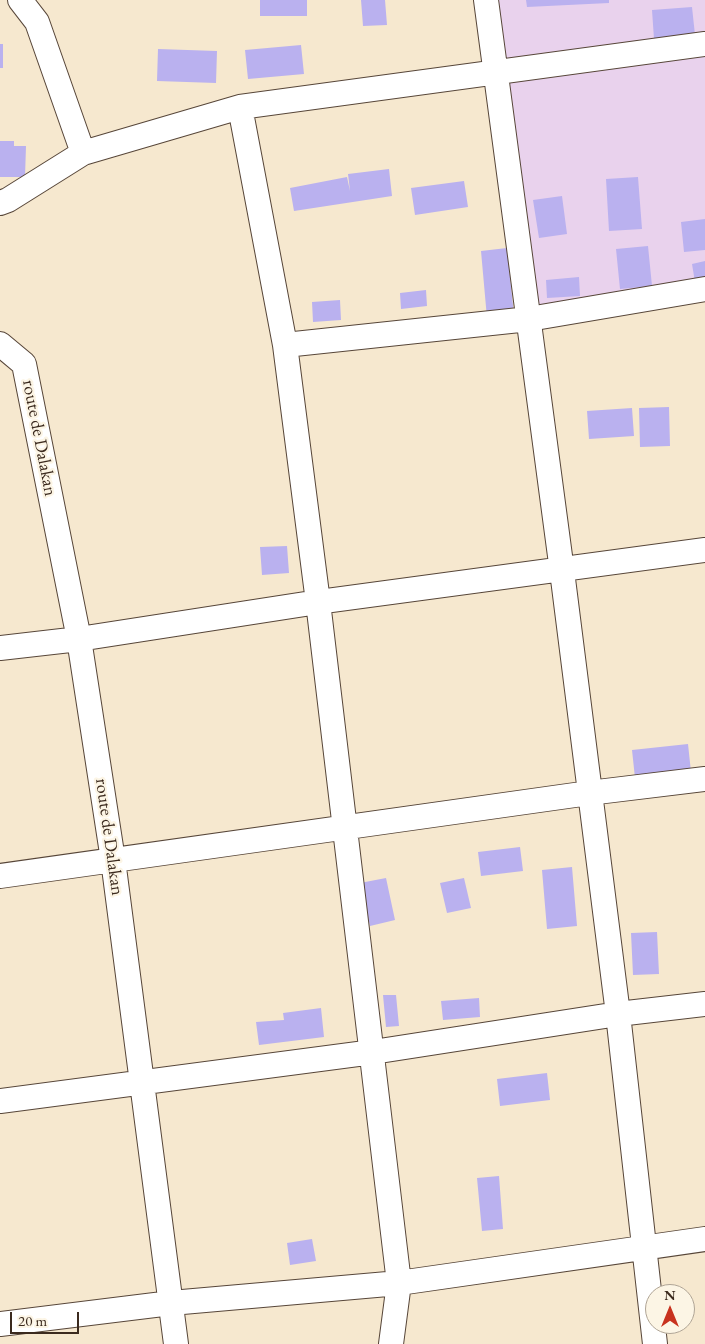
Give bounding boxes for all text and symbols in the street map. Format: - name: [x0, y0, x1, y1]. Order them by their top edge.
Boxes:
- street label: route de Dalakan: [17, 378, 61, 498]
- street label: route de Dalakan: [90, 777, 128, 897]
- north arrow: [645, 1284, 695, 1334]
- text: N: [664, 1286, 676, 1304]
- scale bar: [12, 1302, 81, 1334]
- text: 20 m: [18, 1311, 47, 1330]

